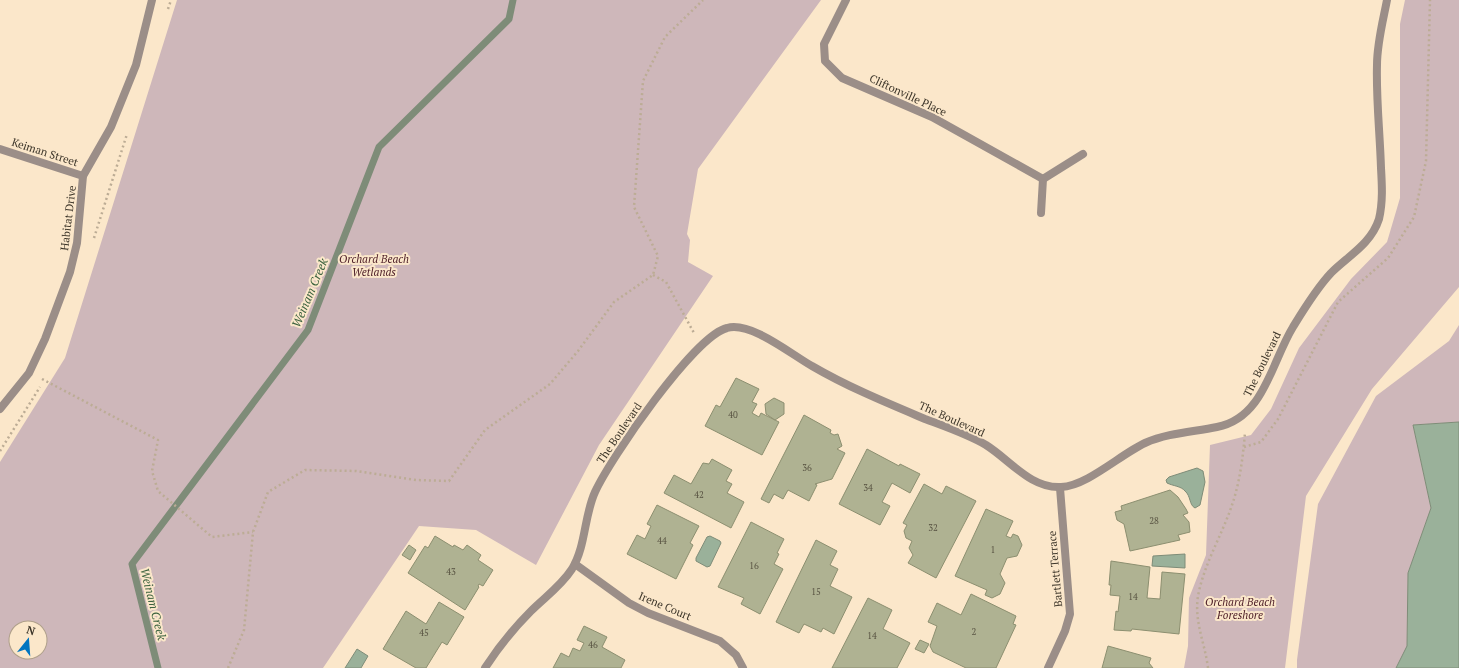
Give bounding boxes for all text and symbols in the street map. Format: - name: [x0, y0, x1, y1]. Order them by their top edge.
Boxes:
- street label: Cliftonville Place: [867, 71, 949, 119]
- street label: Keiman Street: [10, 135, 80, 169]
- street label: Habitat Drive: [57, 184, 79, 251]
- park label: Orchard Beach Wetlands: [339, 252, 409, 279]
- water label: Weinam Creek: [288, 256, 331, 330]
- street label: The Boulevard: [1240, 329, 1284, 399]
- street label: The Boulevard: [917, 398, 987, 440]
- street label: The Boulevard: [593, 400, 645, 466]
- house number: 40: [728, 409, 738, 421]
- house number: 36: [802, 462, 812, 474]
- house number: 34: [863, 482, 873, 494]
- house number: 42: [694, 489, 704, 501]
- house number: 28: [1149, 515, 1159, 527]
- house number: 32: [928, 522, 938, 534]
- street label: Bartlett Terrace: [1045, 530, 1065, 608]
- house number: 44: [657, 535, 667, 547]
- house number: 1: [991, 544, 995, 556]
- house number: 16: [749, 560, 759, 572]
- water label: Weinam Creek: [137, 566, 170, 642]
- house number: 43: [446, 566, 456, 578]
- house number: 15: [811, 586, 821, 598]
- street label: Irene Court: [637, 589, 693, 623]
- house number: 14: [1128, 591, 1138, 603]
- park label: Orchard Beach Foreshore: [1205, 595, 1275, 622]
- north arrow: [8, 620, 48, 660]
- text: N: [25, 623, 38, 639]
- house number: 2: [972, 626, 977, 638]
- house number: 45: [419, 627, 429, 639]
- house number: 14: [867, 630, 877, 642]
- house number: 46: [588, 639, 598, 651]

